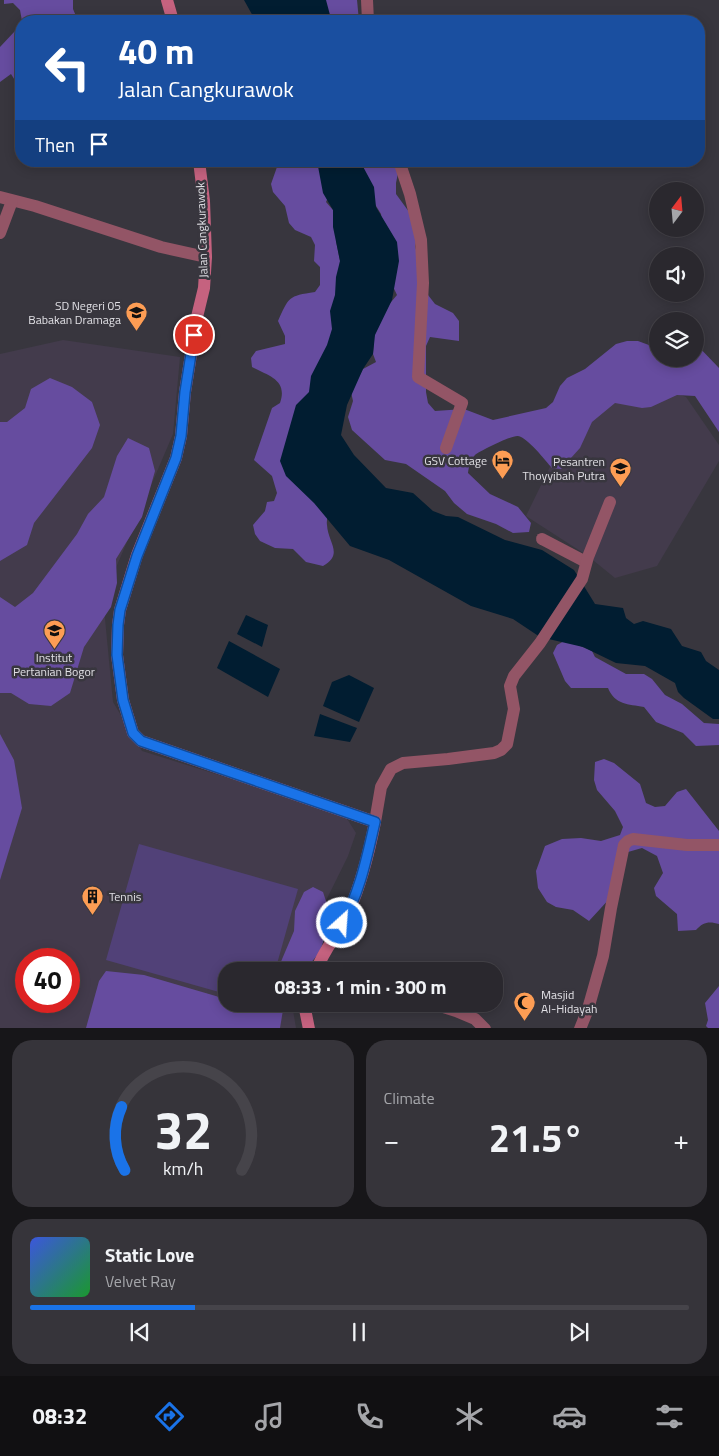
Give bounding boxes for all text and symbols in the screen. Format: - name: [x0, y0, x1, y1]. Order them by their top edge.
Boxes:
- text: 40 m: [118, 24, 194, 78]
- icon: left: [35, 35, 100, 100]
- text: Jalan Cangkurawok: [118, 72, 294, 106]
- text: Then: [35, 130, 75, 159]
- icon: arrive: [85, 130, 113, 158]
- street label: Jalan Cangkurawok: [190, 181, 213, 278]
- north arrow: [649, 182, 704, 238]
- map controls: [649, 182, 704, 367]
- button: sound: [649, 247, 704, 302]
- place label: SD Negeri 05 Babakan Dramaga: [28, 296, 121, 329]
- school or university icon: SD Negeri 05 Babakan Dramaga: [125, 301, 149, 332]
- button: layers: [649, 312, 704, 367]
- pin: [173, 314, 215, 356]
- icon: arrive: [180, 321, 208, 349]
- hotel icon: GSV Cottage: [491, 449, 515, 480]
- place label: GSV Cottage: [424, 451, 487, 470]
- place label: Pesantren Thoyyibah Putra: [523, 452, 605, 485]
- school or university icon: Pesantren Thoyyibah Putra: [609, 457, 633, 488]
- school or university icon: Institut Pertanian Bogor: [42, 619, 66, 650]
- place label: Institut Pertanian Bogor: [13, 648, 95, 681]
- building icon: Tennis: [81, 885, 105, 916]
- place label: Tennis: [109, 887, 142, 906]
- position arrow: [315, 896, 367, 948]
- speed limit sign: 40: [15, 948, 80, 1013]
- text: 08:33 · 1 min · 300 m: [274, 972, 447, 1001]
- place label: Masjid Al-Hidayah: [541, 985, 597, 1018]
- mosque icon: Masjid Al-Hidayah: [513, 990, 537, 1021]
- text: Climate: [384, 1086, 435, 1110]
- text: 32: [154, 1090, 212, 1169]
- text: 21.5°: [489, 1109, 584, 1167]
- text: −: [384, 1118, 399, 1161]
- text: +: [673, 1118, 689, 1161]
- text: km/h: [163, 1155, 203, 1182]
- text: Static Love: [105, 1240, 194, 1269]
- text: Velvet Ray: [105, 1269, 176, 1293]
- icon: previous: [126, 1318, 154, 1346]
- icon: pause: [345, 1318, 373, 1346]
- icon: next: [565, 1318, 593, 1346]
- text: 08:32: [32, 1399, 87, 1433]
- icon: directions: [152, 1399, 187, 1434]
- icon: music: [252, 1399, 287, 1434]
- icon: phone: [352, 1399, 387, 1434]
- icon: climate: [452, 1399, 487, 1434]
- icon: car: [552, 1399, 587, 1434]
- icon: filters: [652, 1399, 687, 1434]

